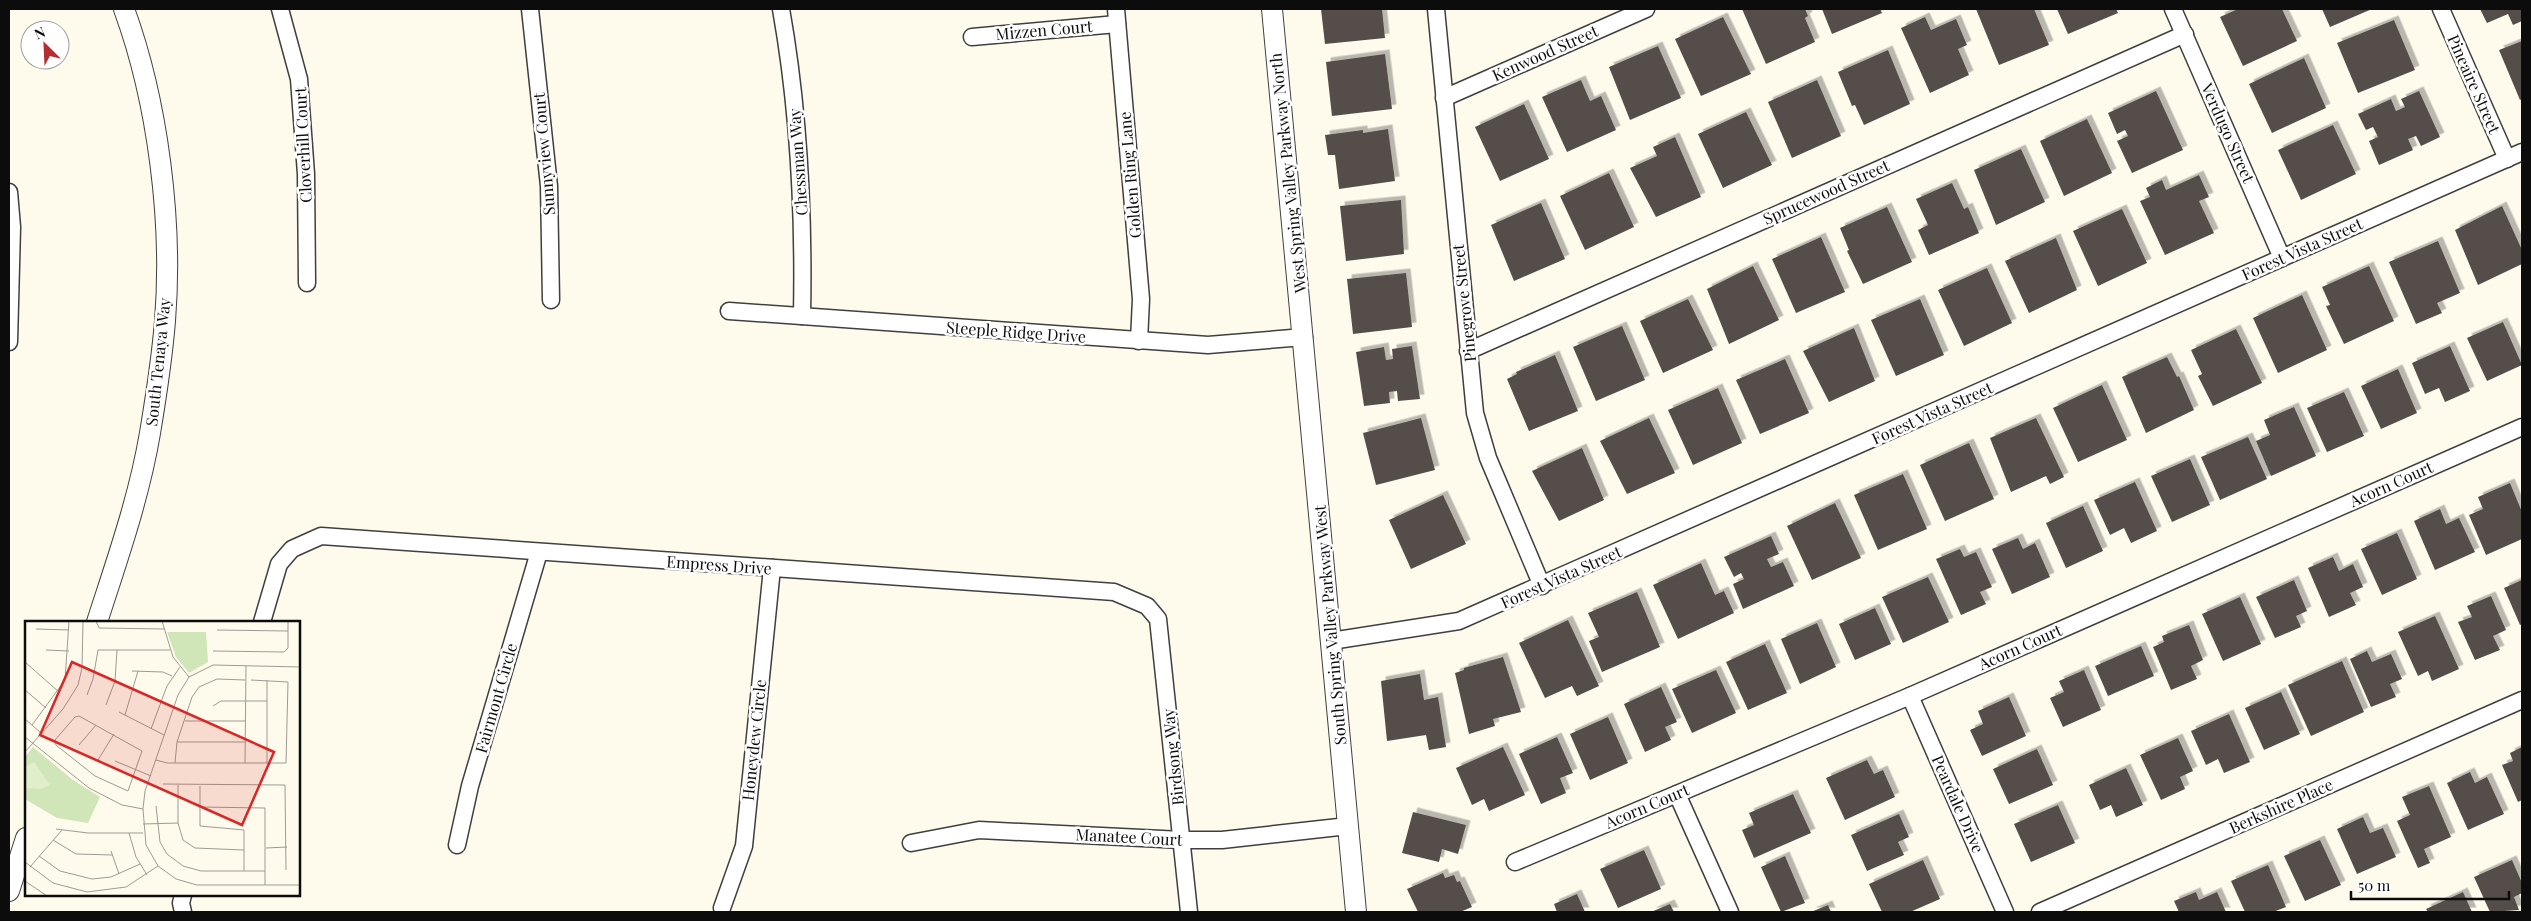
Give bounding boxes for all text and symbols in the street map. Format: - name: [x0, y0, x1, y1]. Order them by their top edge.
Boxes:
- street label: Mizzen Court: [995, 15, 1094, 44]
- north arrow: [20, 20, 70, 70]
- street label: Kenwood Street: [1488, 20, 1601, 85]
- text: N: [31, 22, 48, 43]
- street label: Pineaire Street: [2443, 31, 2506, 137]
- street label: West Spring Valley Parkway North: [1264, 51, 1311, 295]
- street label: Verdugo Street: [2197, 79, 2260, 186]
- street label: Cloverhill Court: [289, 86, 316, 203]
- street label: Sunnyview Court: [528, 91, 559, 216]
- street label: Chessman Way: [783, 108, 812, 216]
- street label: Golden Ring Lane: [1114, 111, 1146, 239]
- street label: Sprucewood Street: [1759, 154, 1893, 229]
- street label: Forest Vista Street: [2238, 212, 2366, 285]
- street label: Pinegrove Street: [1447, 243, 1480, 363]
- street label: South Tenaya Way: [140, 297, 175, 427]
- street label: Steeple Ridge Drive: [945, 316, 1087, 347]
- street label: Forest Vista Street: [1868, 376, 1996, 449]
- street label: Acorn Court: [2345, 456, 2436, 512]
- street label: South Spring Valley Parkway West: [1309, 504, 1350, 746]
- street label: Forest Vista Street: [1497, 540, 1625, 613]
- street label: Empress Drive: [666, 550, 772, 579]
- street label: Acorn Court: [1974, 619, 2065, 675]
- inset map: [25, 621, 300, 896]
- street label: Fairmont Circle: [470, 640, 521, 755]
- street label: Honeydew Circle: [737, 678, 770, 802]
- street label: Birdsong Way: [1157, 707, 1188, 807]
- street label: Peardale Drive: [1928, 752, 1989, 856]
- street label: Berkshire Place: [2226, 773, 2336, 838]
- street label: Acorn Court: [1601, 778, 1692, 833]
- street label: Manatee Court: [1075, 823, 1183, 850]
- scale bar: [2351, 868, 2508, 900]
- text: 50 m: [2358, 875, 2391, 895]

